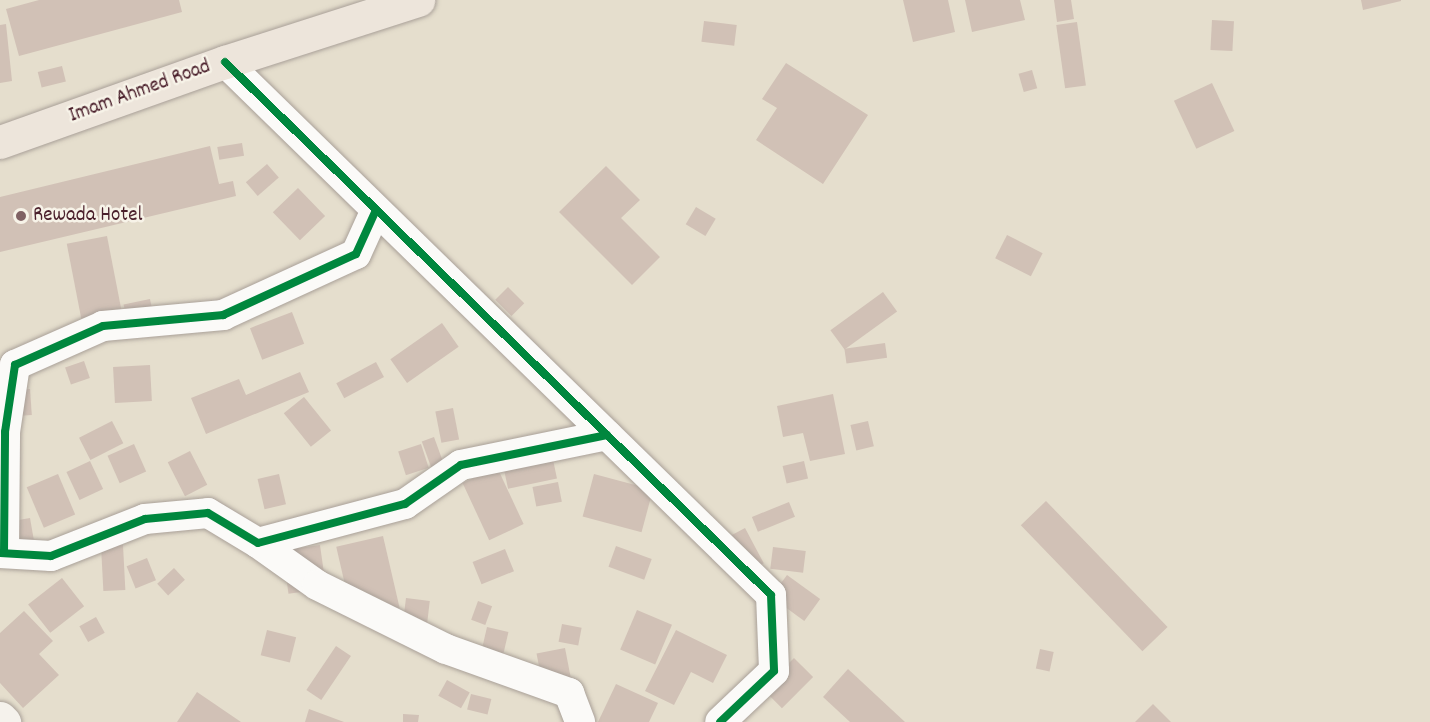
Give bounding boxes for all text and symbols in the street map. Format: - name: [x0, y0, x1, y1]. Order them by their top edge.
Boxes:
- street label: Imam Ahmed Road: [66, 55, 214, 129]
- place label: Rewada Hotel: [33, 203, 142, 229]
- marker: Rewada Hotel: [14, 209, 28, 223]

